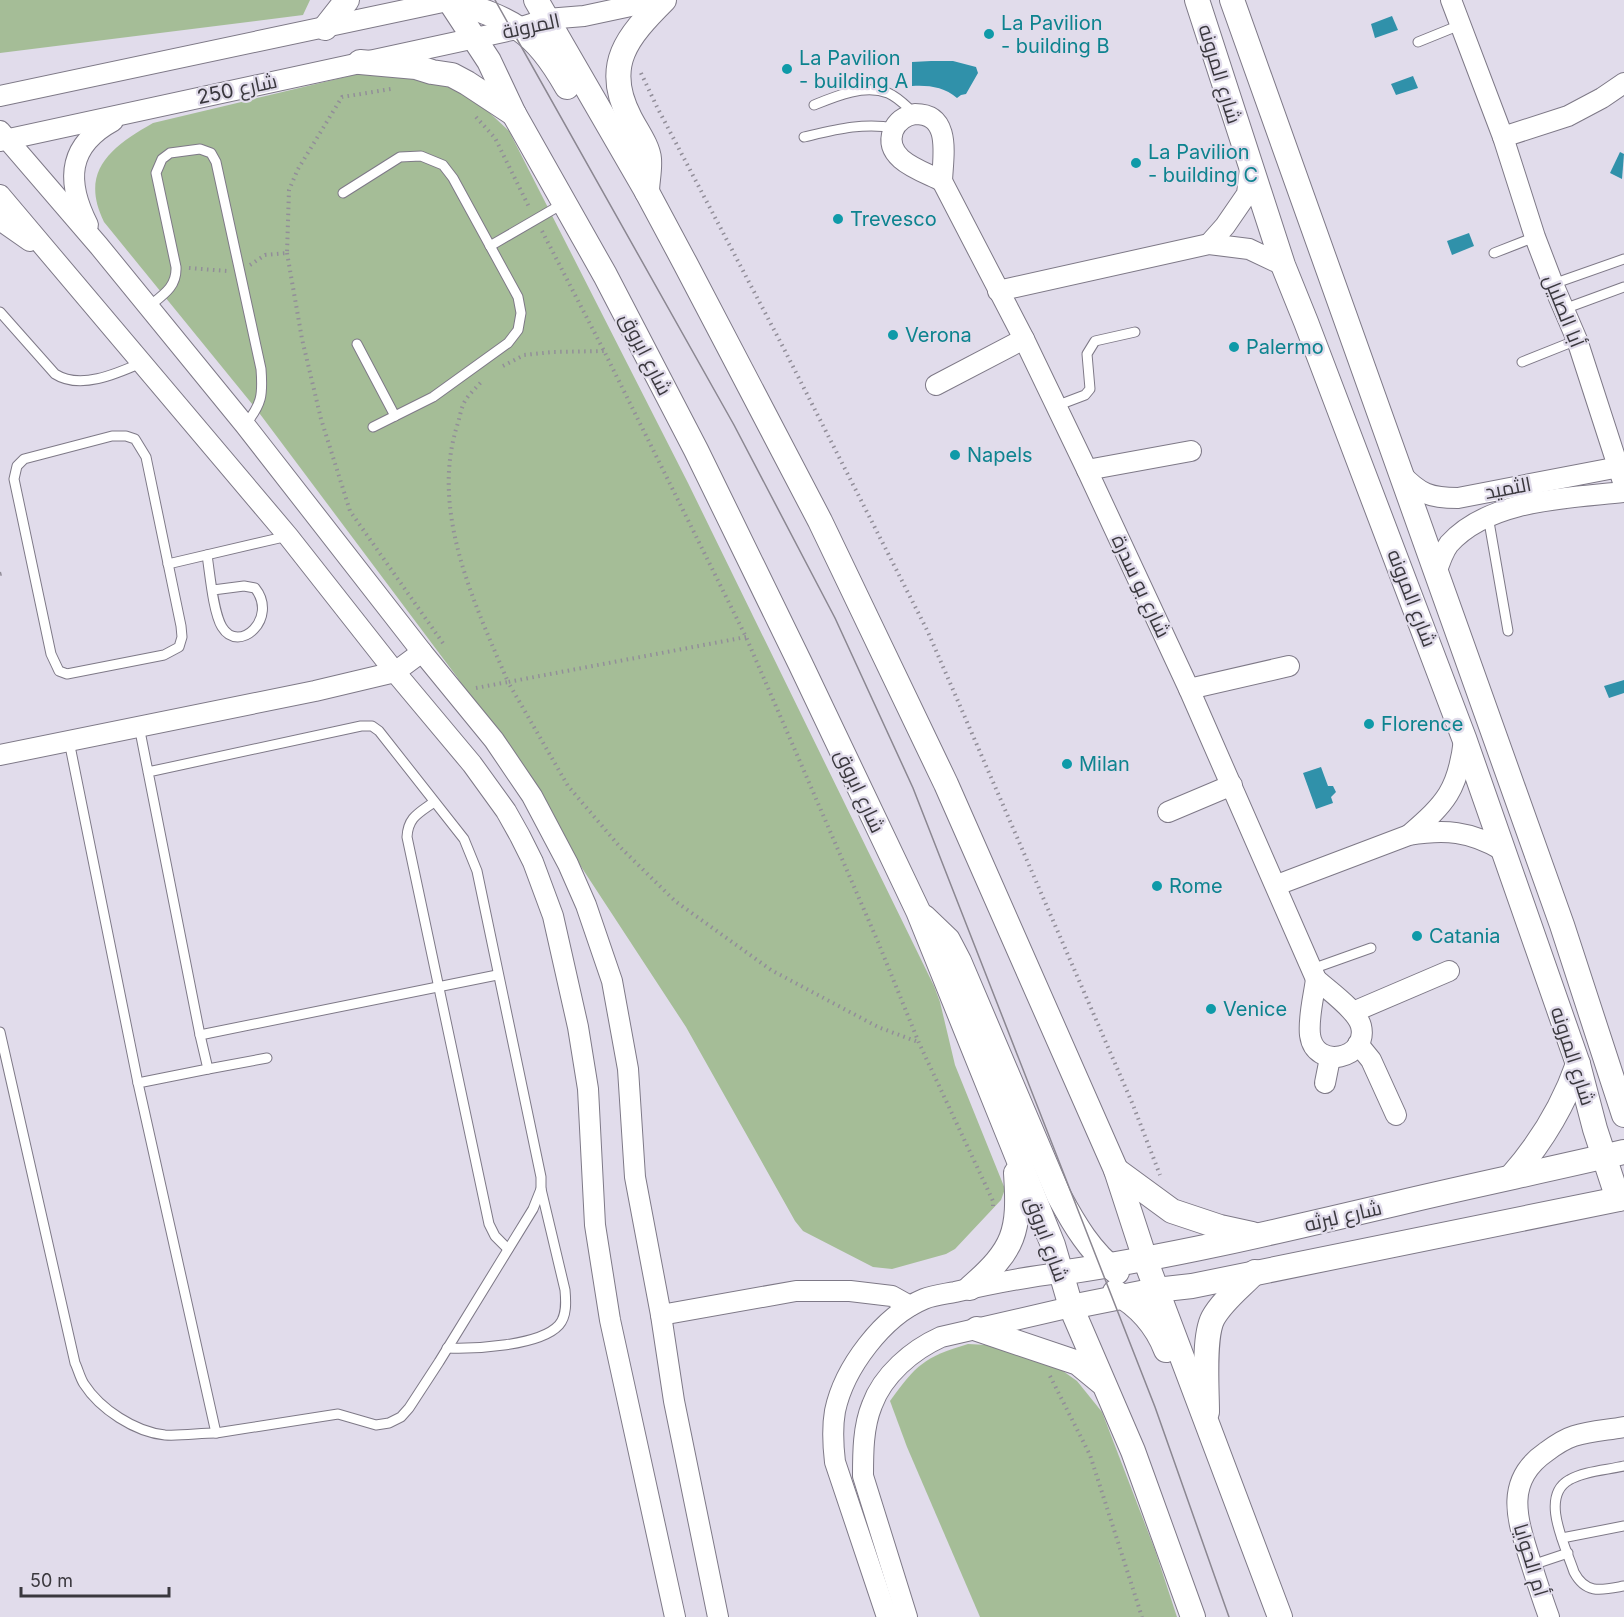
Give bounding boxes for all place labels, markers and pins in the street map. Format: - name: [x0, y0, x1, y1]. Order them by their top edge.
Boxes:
- place label: La Pavilion - building B: [1001, 11, 1109, 58]
- marker: La Pavilion - building B: [982, 27, 996, 41]
- place label: La Pavilion - building A: [799, 46, 908, 93]
- marker: La Pavilion - building A: [780, 62, 794, 76]
- place label: La Pavilion - building C: [1148, 140, 1258, 187]
- marker: La Pavilion - building C: [1129, 156, 1143, 170]
- place label: Trevesco: [850, 207, 937, 231]
- marker: Trevesco: [831, 212, 845, 226]
- place label: Verona: [905, 323, 972, 347]
- marker: Verona: [886, 328, 900, 342]
- place label: Palermo: [1246, 335, 1324, 359]
- marker: Palermo: [1227, 340, 1241, 354]
- place label: Napels: [967, 443, 1033, 467]
- marker: Napels: [948, 448, 962, 462]
- place label: Florence: [1381, 712, 1463, 736]
- marker: Florence: [1362, 717, 1376, 731]
- place label: Milan: [1079, 752, 1130, 776]
- marker: Milan: [1060, 757, 1074, 771]
- place label: Rome: [1169, 874, 1223, 898]
- marker: Rome: [1150, 879, 1164, 893]
- place label: Catania: [1429, 924, 1501, 948]
- marker: Catania: [1410, 929, 1424, 943]
- place label: Venice: [1223, 997, 1287, 1021]
- marker: Venice: [1204, 1002, 1218, 1016]

